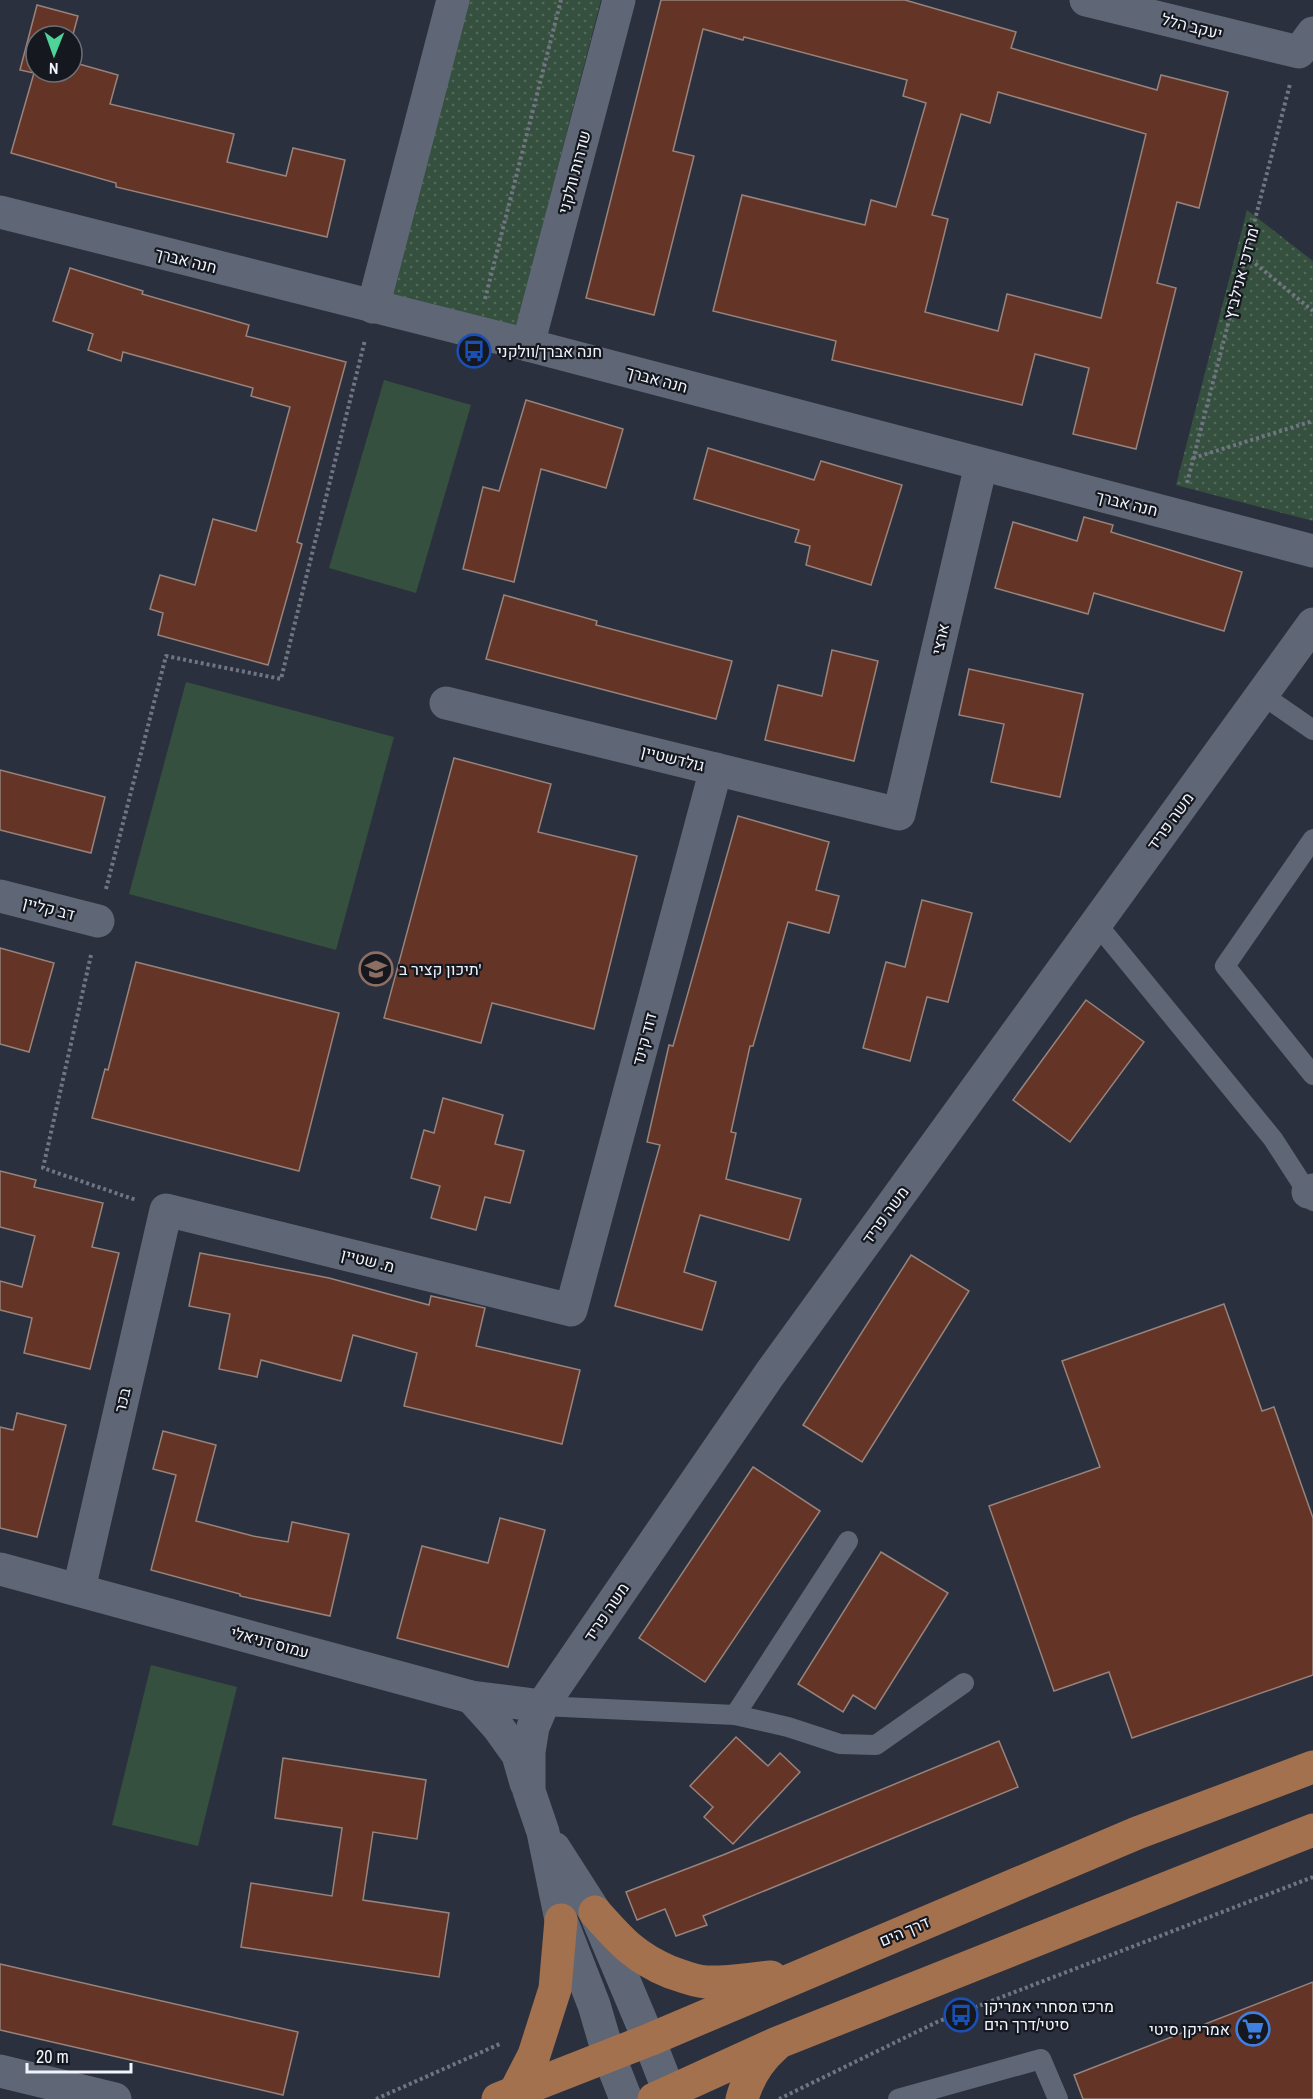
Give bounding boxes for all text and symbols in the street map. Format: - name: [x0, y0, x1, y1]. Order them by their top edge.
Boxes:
- street label: יעקב הלל: [1159, 8, 1225, 44]
- north arrow: [24, 24, 84, 84]
- text: N: [49, 58, 59, 80]
- street label: שדרות וולקני: [552, 128, 596, 216]
- street label: מרדכי אנילביץ': [1218, 222, 1264, 322]
- street label: חנה אברך: [153, 242, 219, 278]
- bus stop icon: חנה אברך/וולקני: [456, 333, 492, 369]
- place label: חנה אברך/וולקני: [497, 340, 602, 362]
- street label: חנה אברך: [624, 360, 690, 398]
- street label: חנה אברך: [1094, 485, 1160, 521]
- street label: ארצי: [926, 621, 954, 657]
- street label: גולדשטיין: [639, 740, 707, 776]
- street label: משה פריד: [1141, 787, 1199, 855]
- street label: דב קליין: [21, 891, 77, 925]
- school or university icon: תיכון קציר ב': [358, 951, 394, 987]
- place label: תיכון קציר ב': [399, 958, 481, 980]
- street label: דוד קינד: [626, 1010, 662, 1068]
- street label: משה פריד: [856, 1181, 914, 1249]
- street label: מ. שטיין: [339, 1243, 397, 1277]
- street label: בכר: [108, 1385, 136, 1415]
- street label: משה פריד: [578, 1578, 634, 1646]
- street label: עמוס דניאלי: [228, 1621, 312, 1663]
- street label: דרך הים: [876, 1911, 932, 1951]
- place label: מרכז מסחרי אמריקן סיטי/דרך הים: [984, 1995, 1114, 2035]
- bus stop icon: מרכז מסחרי אמריקן סיטי/דרך הים: [943, 1997, 979, 2033]
- supermarket icon: אמריקן סיטי: [1235, 2011, 1271, 2047]
- place label: אמריקן סיטי: [1149, 2018, 1230, 2040]
- scale bar: [27, 2036, 130, 2074]
- text: 20 m: [36, 2044, 69, 2069]

